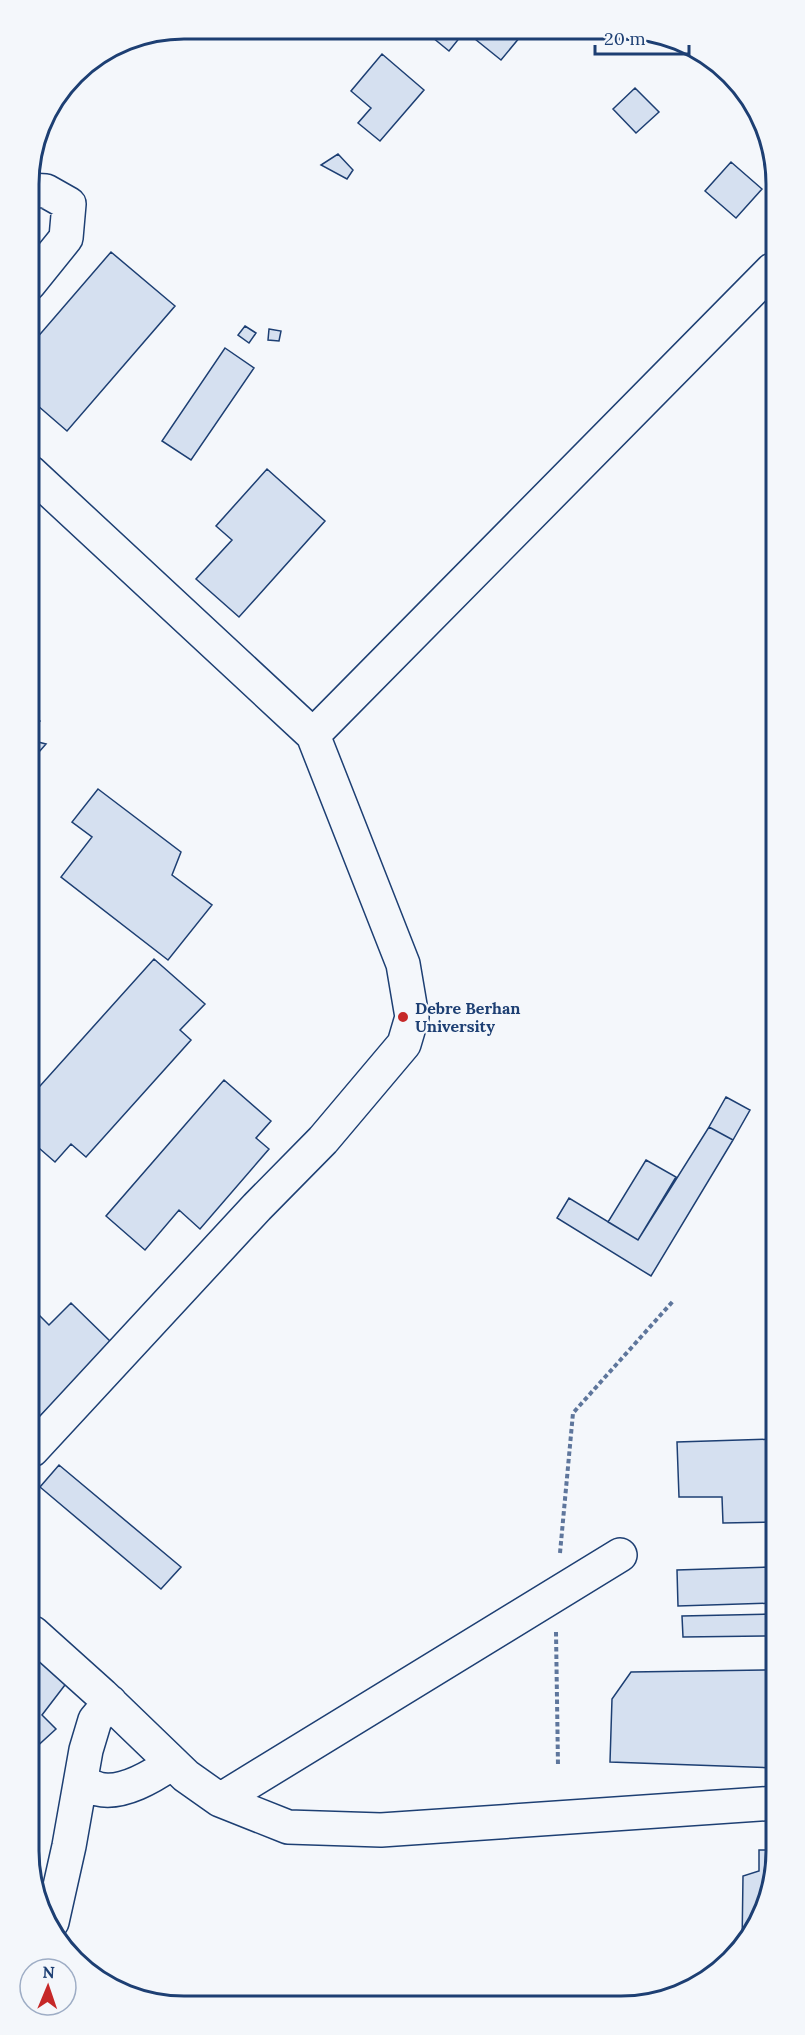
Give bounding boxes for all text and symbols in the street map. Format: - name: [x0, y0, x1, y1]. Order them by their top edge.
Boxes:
- scale bar: [595, 18, 690, 56]
- text: 20 m: [604, 27, 646, 50]
- place label: Debre Berhan University: [415, 998, 521, 1036]
- marker: Debre Berhan University: [396, 1010, 410, 1024]
- north arrow: [18, 1957, 78, 2017]
- text: N: [42, 1962, 55, 1982]

